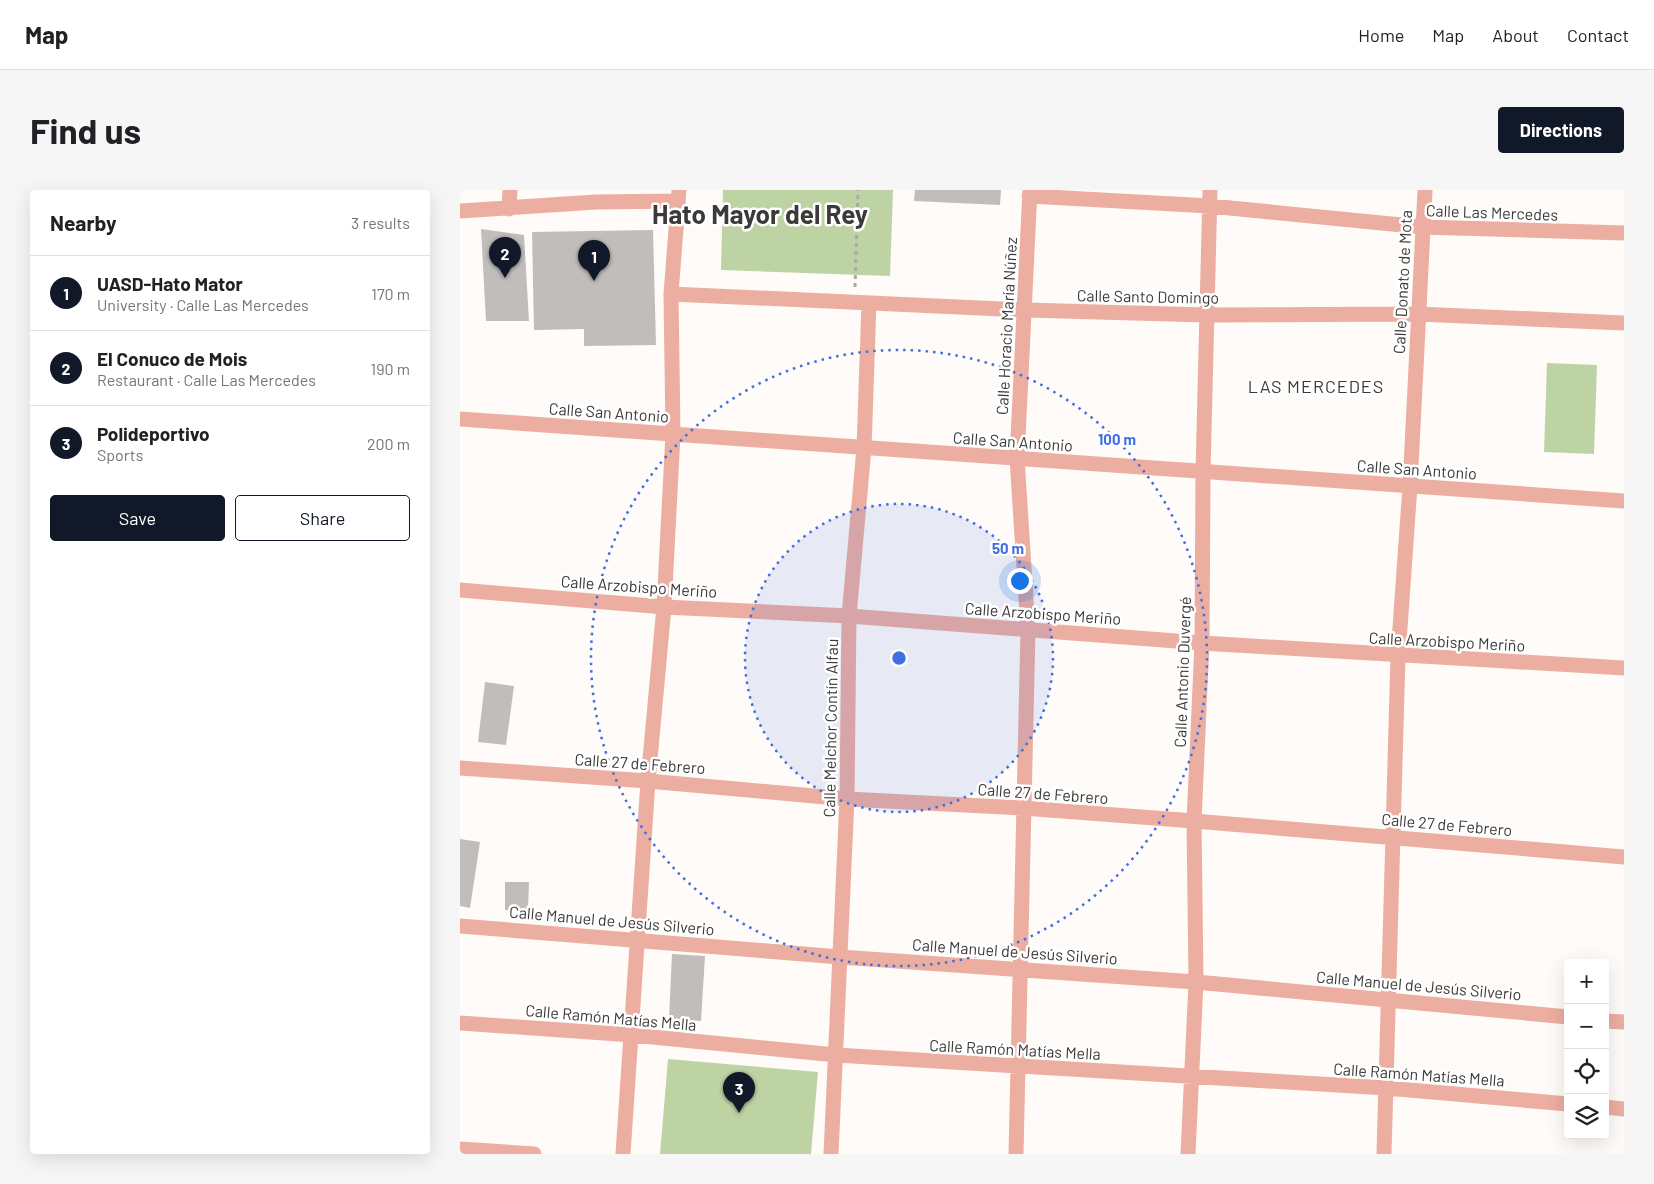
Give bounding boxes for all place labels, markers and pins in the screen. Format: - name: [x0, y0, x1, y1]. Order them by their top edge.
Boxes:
- pin: 2: [489, 237, 521, 278]
- pin: 1: [578, 240, 610, 281]
- centre of rings: [890, 649, 908, 667]
- pin: 3: [723, 1072, 755, 1113]

